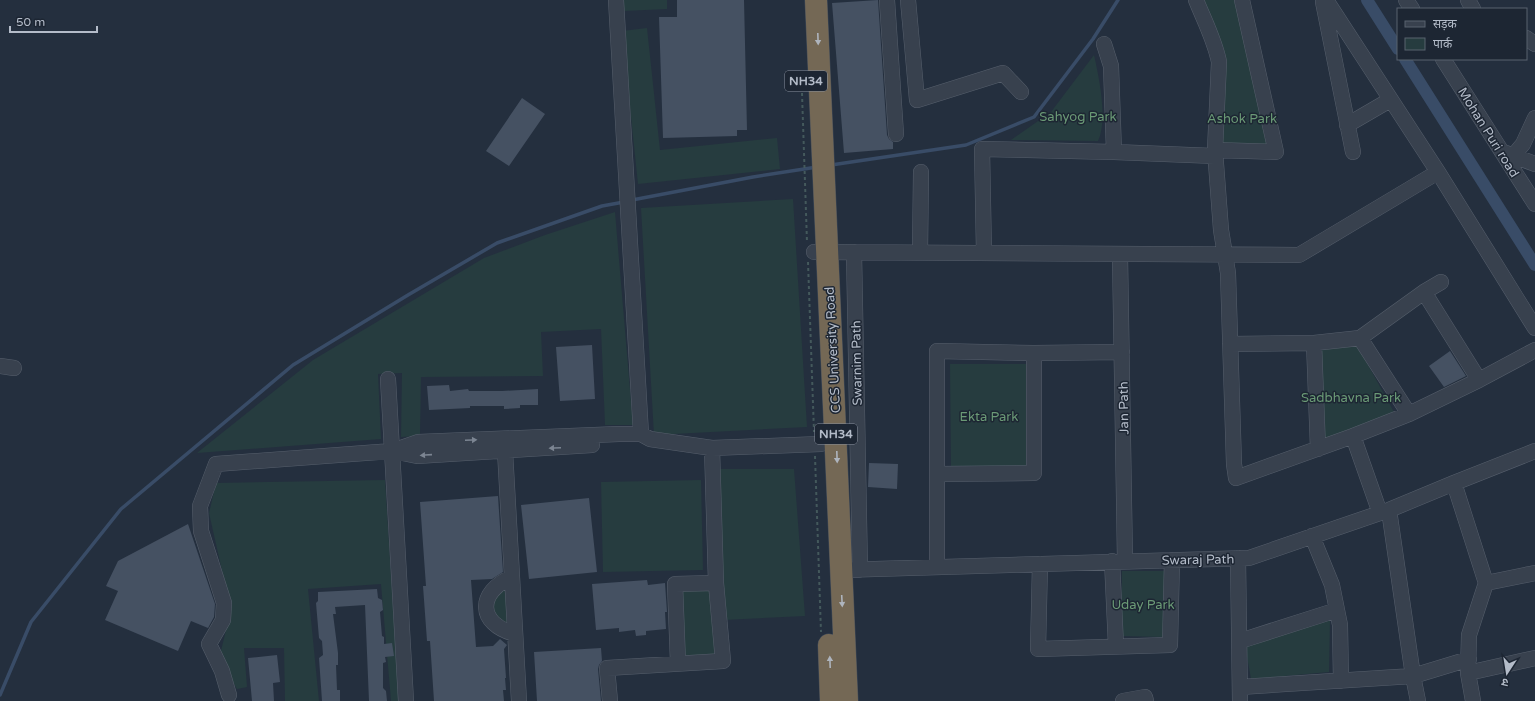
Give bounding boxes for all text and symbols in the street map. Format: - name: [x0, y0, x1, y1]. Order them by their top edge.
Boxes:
- scale bar: [10, 8, 97, 34]
- legend: [1397, 8, 1527, 60]
- text: 50 m: [16, 15, 45, 29]
- text: सड़क: [1433, 17, 1458, 31]
- one-way arrow: [815, 33, 821, 46]
- text: पार्क: [1433, 37, 1453, 51]
- road number: NH34: [785, 71, 827, 91]
- street label: Mohan Puri road: [1454, 85, 1522, 181]
- park label: Sahyog Park: [1039, 109, 1117, 125]
- park label: Ashok Park: [1207, 111, 1277, 127]
- street label: CCS University Road: [822, 286, 844, 414]
- street label: Swarnim Path: [848, 320, 866, 406]
- street label: Jan Path: [1116, 381, 1132, 435]
- park label: Sadbhavna Park: [1301, 390, 1401, 406]
- park label: Ekta Park: [960, 409, 1018, 425]
- road number: NH34: [815, 424, 857, 444]
- one-way arrow: [465, 437, 478, 443]
- one-way arrow: [549, 444, 561, 451]
- one-way arrow: [834, 451, 840, 464]
- one-way arrow: [420, 452, 432, 459]
- street label: Swaraj Path: [1162, 551, 1234, 569]
- one-way arrow: [839, 595, 846, 607]
- park label: Uday Park: [1111, 597, 1175, 613]
- north arrow: [1487, 653, 1527, 693]
- one-way arrow: [826, 656, 833, 668]
- text: उ: [1500, 675, 1510, 689]

